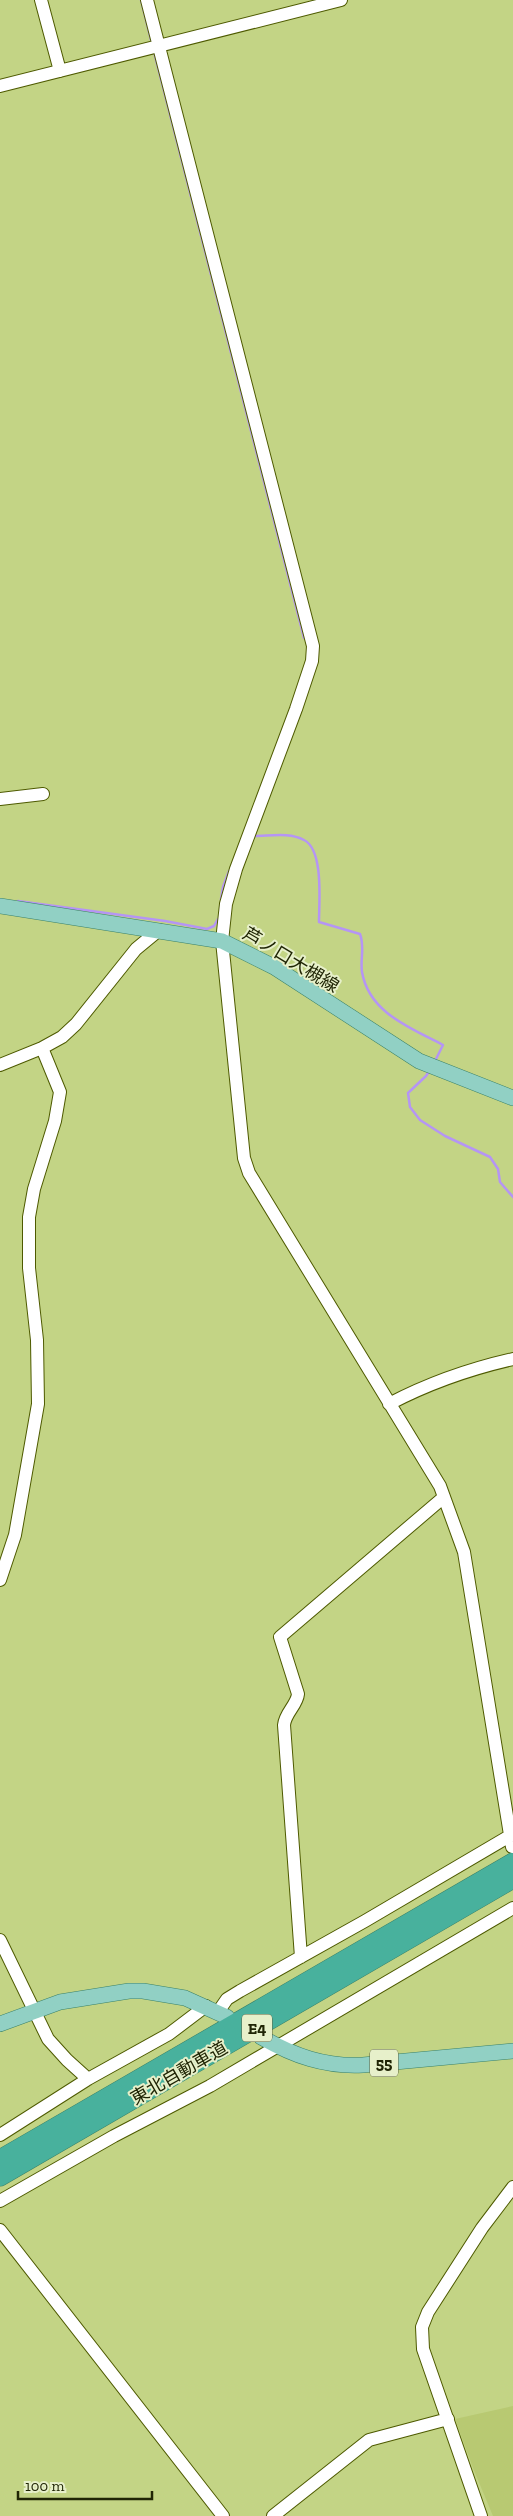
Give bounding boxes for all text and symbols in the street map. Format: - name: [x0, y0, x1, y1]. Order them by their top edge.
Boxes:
- street label: 芦ノ口大槻線: [239, 923, 343, 997]
- road number: E4: [242, 2015, 272, 2042]
- street label: 東北自動車道: [127, 2036, 231, 2110]
- road number: 55: [370, 2050, 398, 2076]
- scale bar: [18, 2468, 151, 2500]
- text: 100 m: [25, 2477, 64, 2495]

